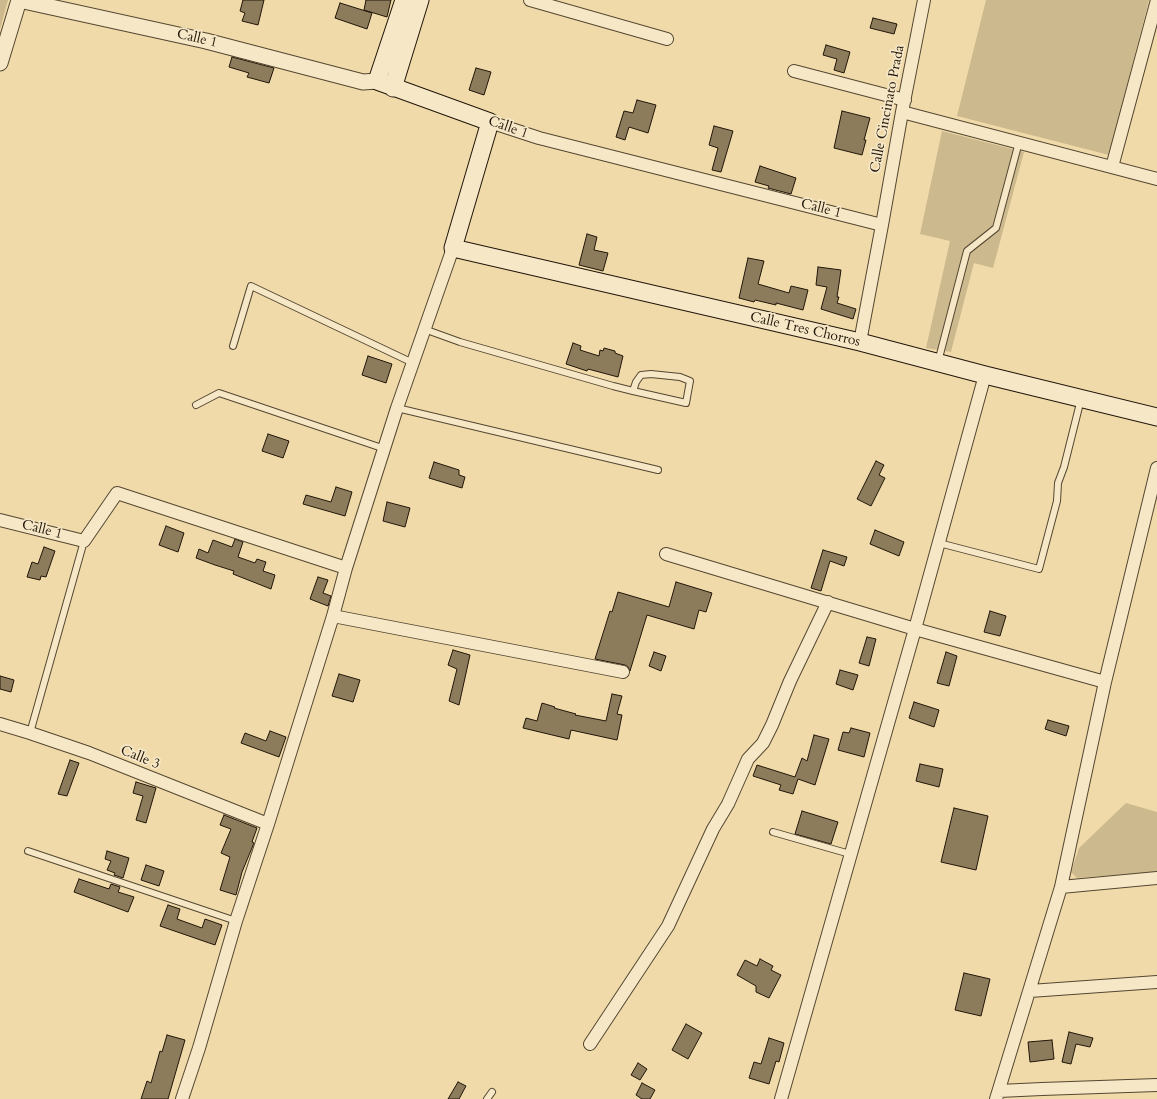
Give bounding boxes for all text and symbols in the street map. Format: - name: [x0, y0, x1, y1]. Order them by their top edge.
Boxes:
- street label: Calle 1: [175, 26, 219, 52]
- street label: Calle Cincinato Prada: [867, 44, 909, 174]
- street label: Calle 1: [486, 113, 530, 143]
- street label: Calle 1: [799, 196, 843, 222]
- street label: Calle Tres Chorros: [748, 309, 862, 351]
- street label: Calle 1: [20, 517, 64, 543]
- street label: Calle 3: [118, 743, 162, 773]

